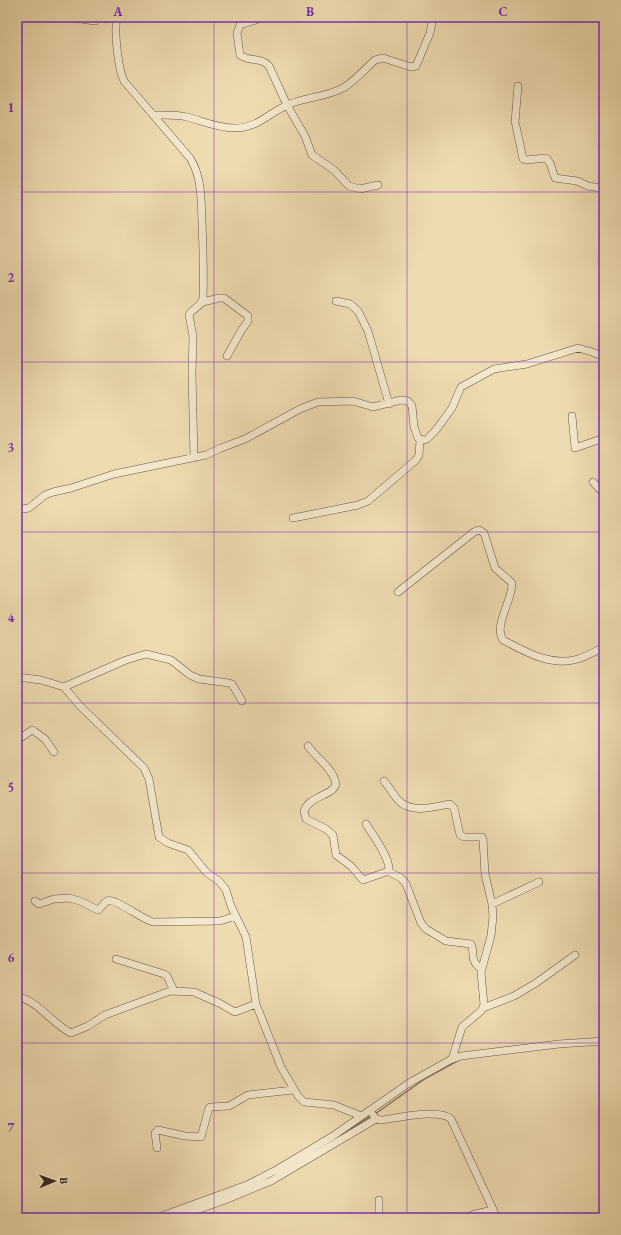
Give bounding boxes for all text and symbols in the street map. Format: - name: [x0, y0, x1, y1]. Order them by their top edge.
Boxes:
- text: A: [112, 3, 123, 20]
- text: B: [306, 3, 314, 20]
- text: C: [498, 3, 508, 20]
- text: 1: [8, 99, 15, 116]
- text: 2: [8, 269, 15, 286]
- text: 3: [8, 439, 15, 456]
- text: 4: [8, 609, 15, 626]
- text: 5: [8, 779, 14, 796]
- text: 6: [8, 949, 15, 966]
- text: 7: [8, 1119, 15, 1136]
- north arrow: [34, 1161, 74, 1201]
- text: B: [57, 1177, 71, 1184]

